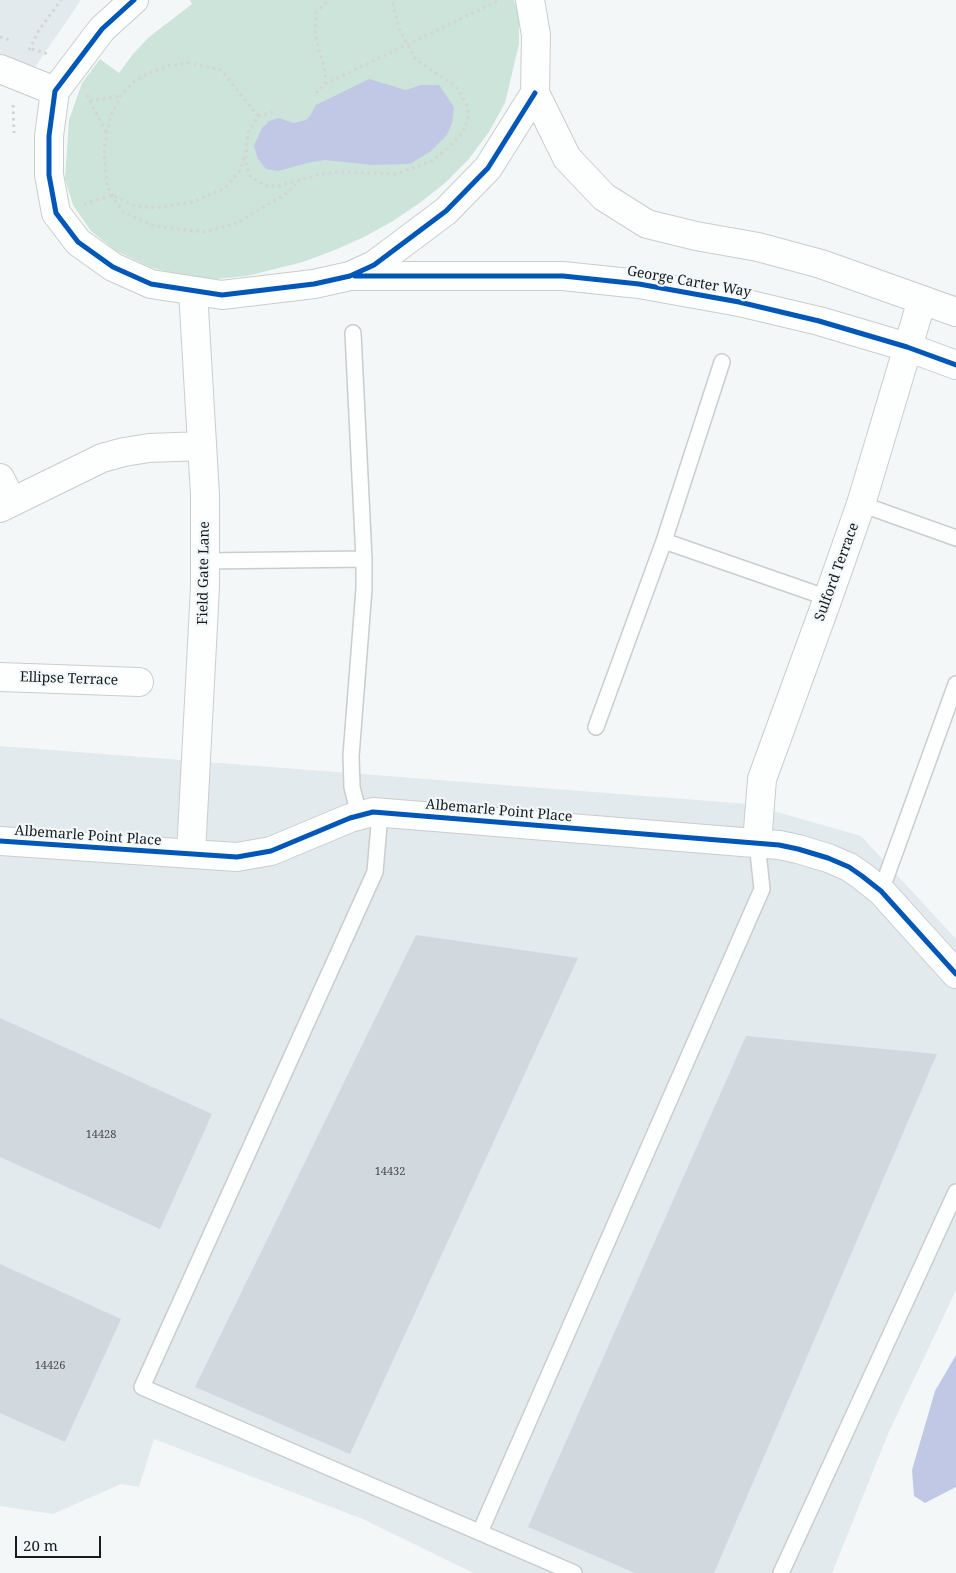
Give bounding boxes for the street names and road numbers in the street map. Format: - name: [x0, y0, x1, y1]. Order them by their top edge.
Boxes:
- street label: George Carter Way: [626, 263, 752, 301]
- street label: Field Gate Lane: [195, 521, 213, 625]
- street label: Sulford Terrace: [811, 521, 863, 623]
- street label: Ellipse Terrace: [20, 669, 118, 689]
- street label: Albemarle Point Place: [425, 796, 573, 826]
- street label: Albemarle Point Place: [14, 822, 162, 850]

